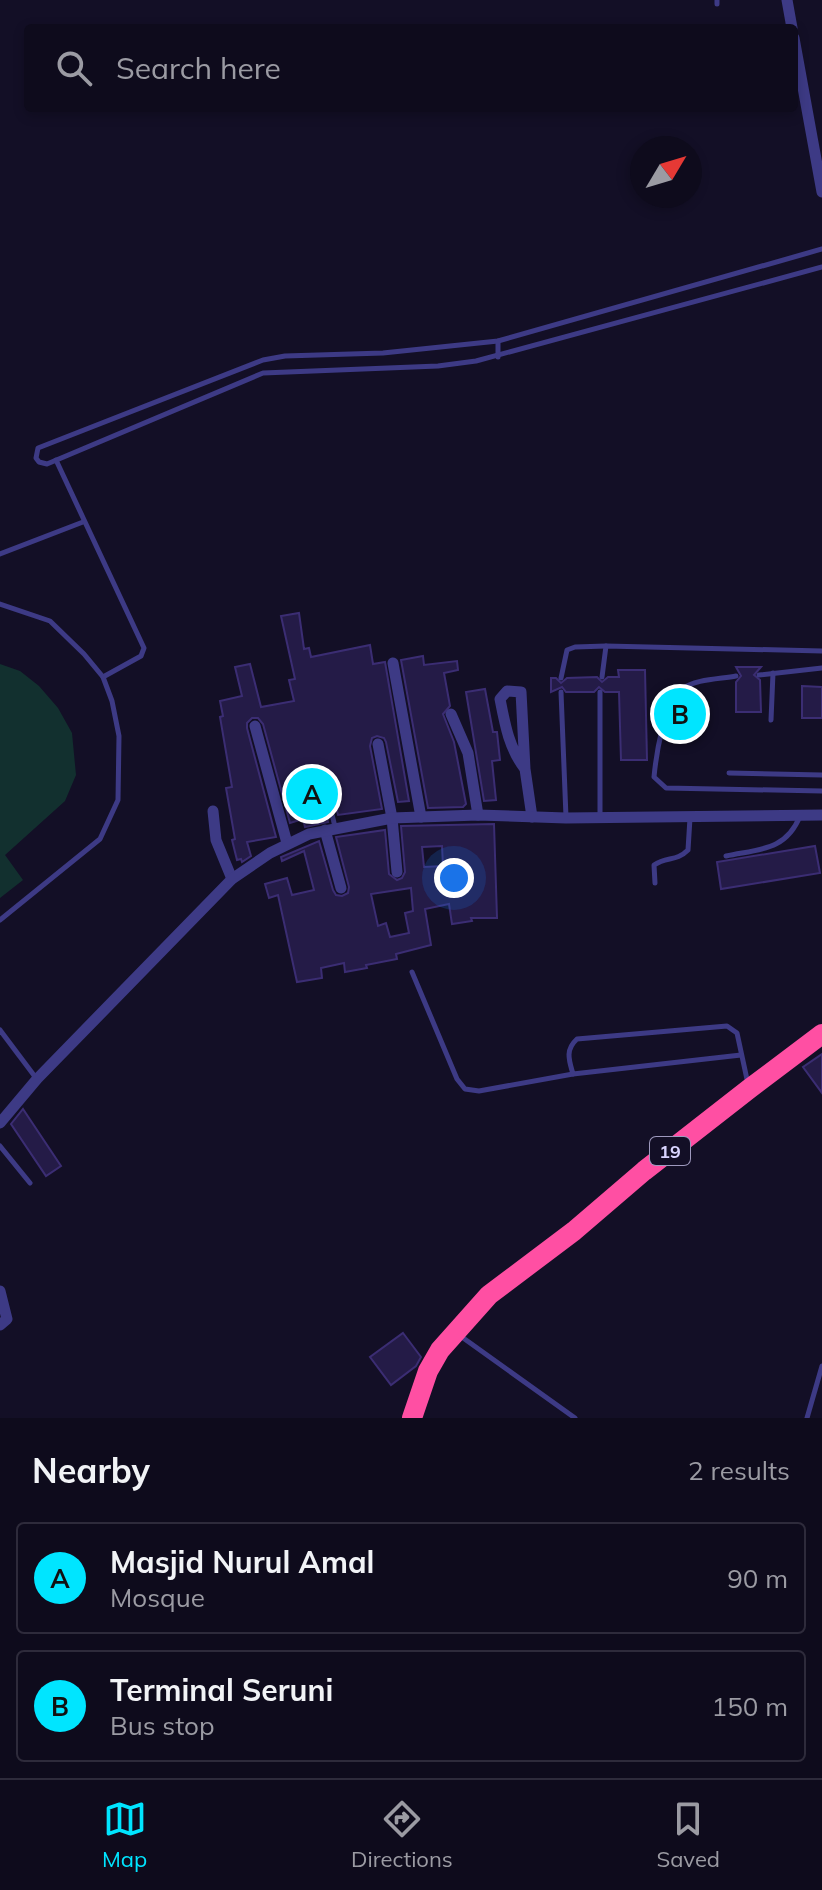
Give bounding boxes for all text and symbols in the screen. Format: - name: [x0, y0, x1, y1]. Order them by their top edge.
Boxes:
- search box: [24, 24, 798, 112]
- icon: search: [52, 46, 96, 90]
- text: Search here: [116, 49, 281, 87]
- north arrow: [630, 136, 702, 208]
- pin: B: [654, 684, 706, 744]
- pin: A: [286, 764, 338, 824]
- your location: [434, 858, 474, 898]
- road number: 19: [650, 1137, 690, 1165]
- text: Nearby: [32, 1449, 150, 1492]
- text: 2 results: [688, 1454, 790, 1487]
- text: Masjid Nurul Amal: [110, 1543, 374, 1581]
- text: A: [50, 1562, 70, 1595]
- text: 90 m: [727, 1562, 788, 1595]
- text: Mosque: [110, 1581, 205, 1614]
- text: Terminal Seruni: [110, 1671, 333, 1709]
- text: B: [51, 1690, 69, 1723]
- text: 150 m: [712, 1690, 788, 1723]
- text: Bus stop: [110, 1709, 215, 1742]
- tab: Map: [102, 1797, 147, 1873]
- tab: Directions: [351, 1797, 453, 1873]
- tab: Saved: [657, 1797, 720, 1873]

